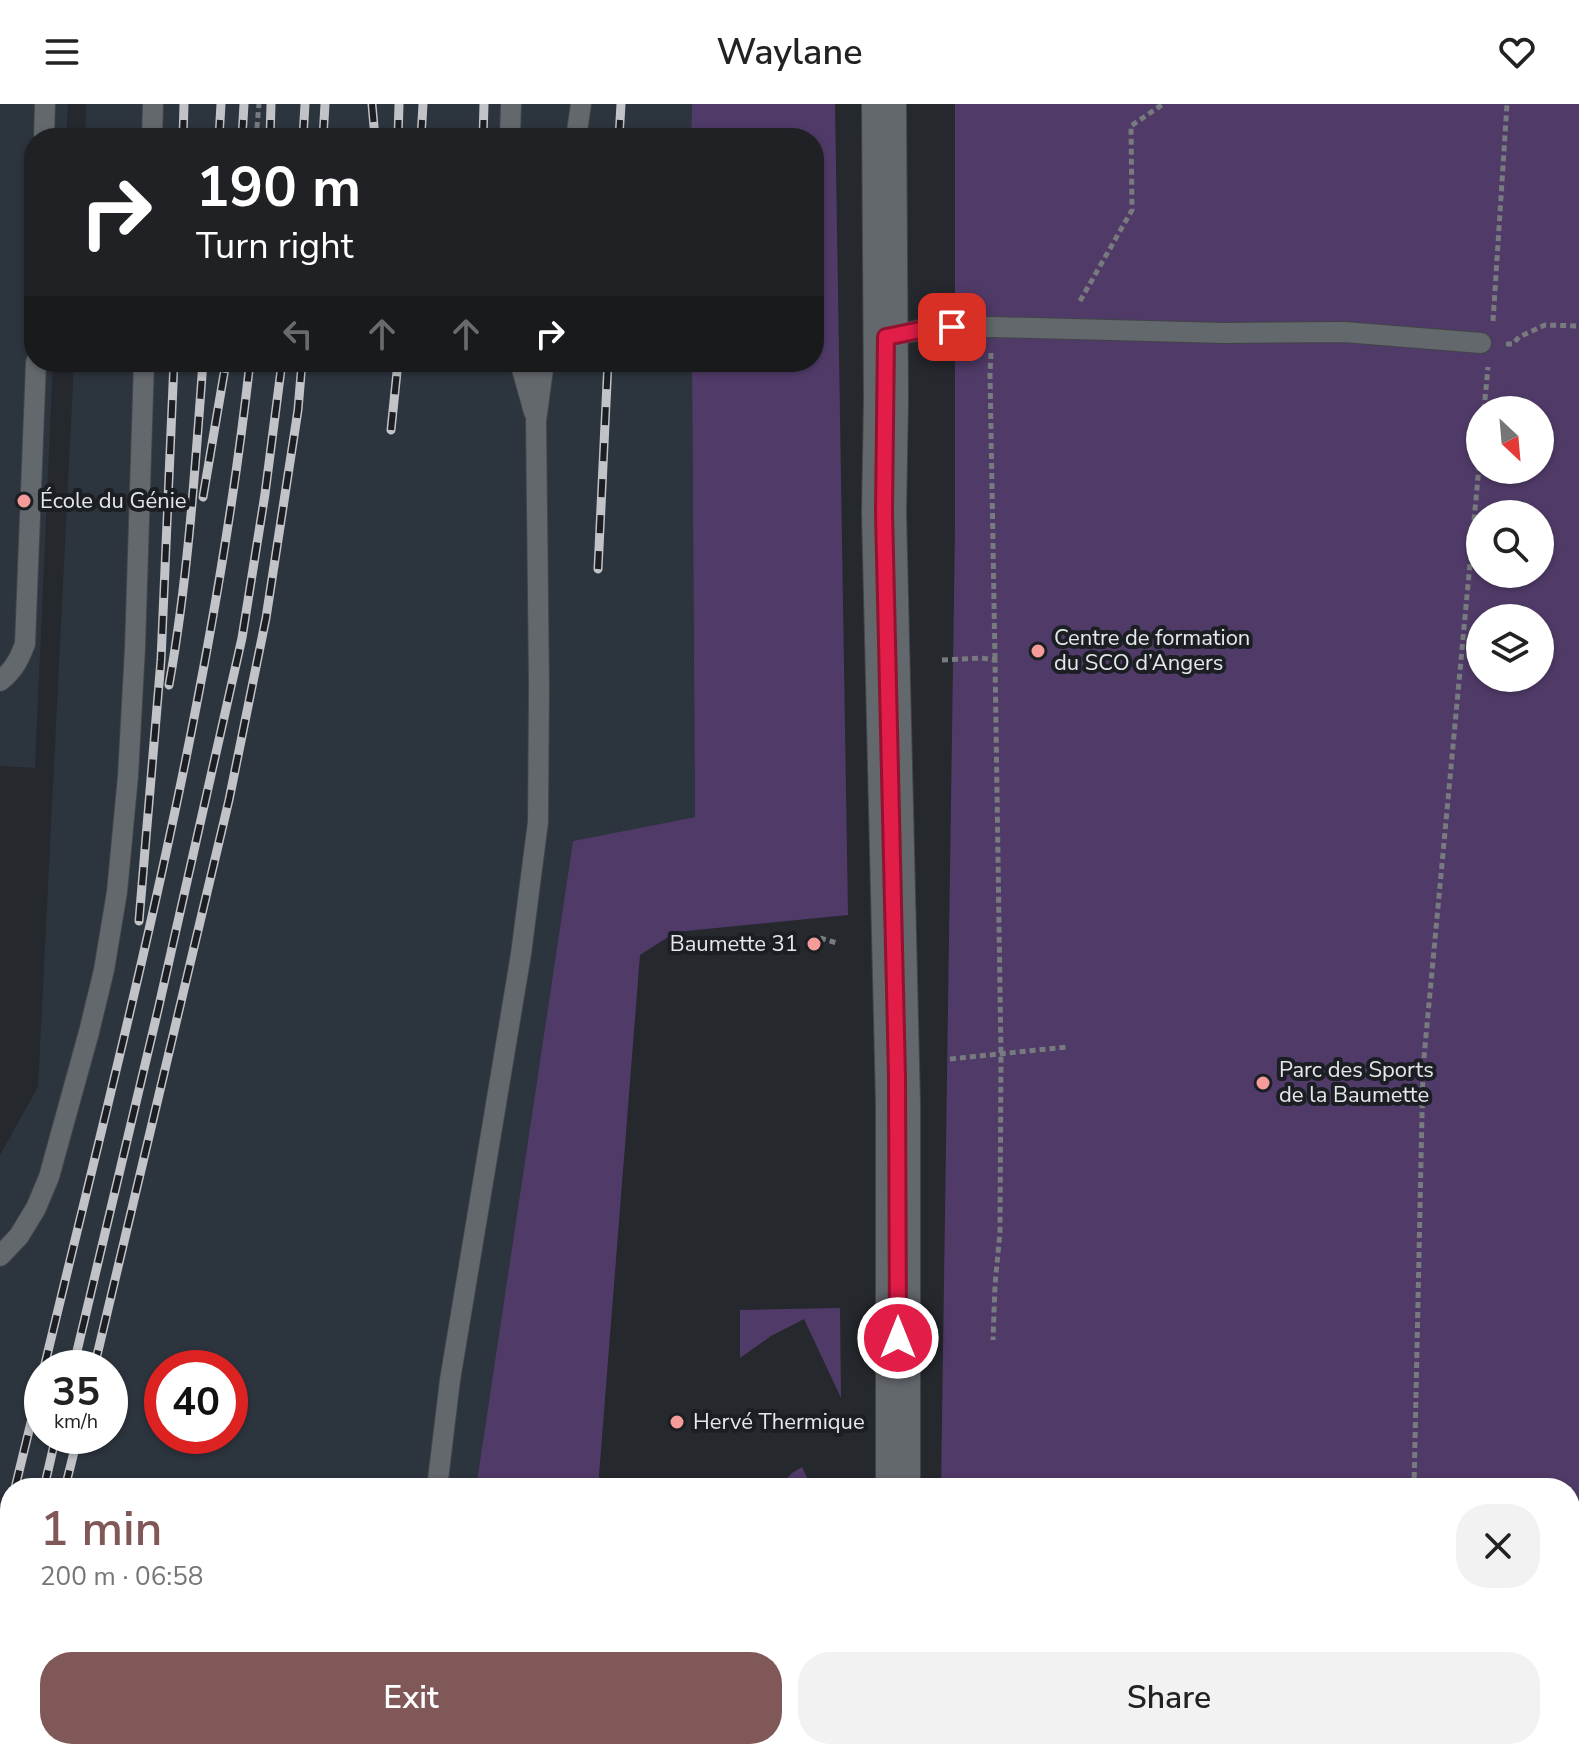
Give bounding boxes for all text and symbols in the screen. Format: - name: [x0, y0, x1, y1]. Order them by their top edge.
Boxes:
- text: Waylane: [716, 28, 863, 77]
- icon: menu: [40, 30, 84, 74]
- icon: heart: [1495, 30, 1539, 74]
- text: 190 m: [196, 149, 361, 226]
- icon: right: [64, 160, 168, 264]
- text: Turn right: [196, 222, 353, 271]
- pin: [918, 293, 986, 361]
- icon: arrive: [930, 305, 974, 349]
- icon: left: [276, 312, 320, 356]
- icon: ahead: [360, 312, 404, 356]
- icon: ahead: [444, 312, 488, 356]
- icon: right: [528, 312, 572, 356]
- north arrow: [1466, 396, 1554, 484]
- map controls: [1466, 396, 1554, 692]
- place label: École du Génie: [40, 486, 187, 516]
- marker: École du Génie: [15, 492, 33, 510]
- button: search: [1466, 500, 1554, 588]
- button: layers: [1466, 604, 1554, 692]
- place label: Centre de formation du SCO d’Angers: [1054, 623, 1250, 678]
- marker: Centre de formation du SCO d’Angers: [1029, 642, 1047, 660]
- place label: Baumette 31: [670, 929, 798, 959]
- marker: Baumette 31: [805, 935, 823, 953]
- place label: Parc des Sports de la Baumette: [1279, 1055, 1434, 1110]
- marker: Parc des Sports de la Baumette: [1254, 1074, 1272, 1092]
- position arrow: [856, 1296, 940, 1380]
- speed limit sign: 40: [144, 1350, 248, 1454]
- text: 35: [52, 1365, 100, 1419]
- place label: Hervé Thermique: [693, 1407, 865, 1437]
- text: km/h: [54, 1408, 98, 1435]
- marker: Hervé Thermique: [668, 1413, 686, 1431]
- text: 1 min: [40, 1496, 162, 1562]
- button: close: [1456, 1504, 1540, 1588]
- text: 200 m · 06:58: [40, 1559, 203, 1594]
- button: Exit: [40, 1652, 782, 1744]
- button: Share: [798, 1652, 1540, 1744]

